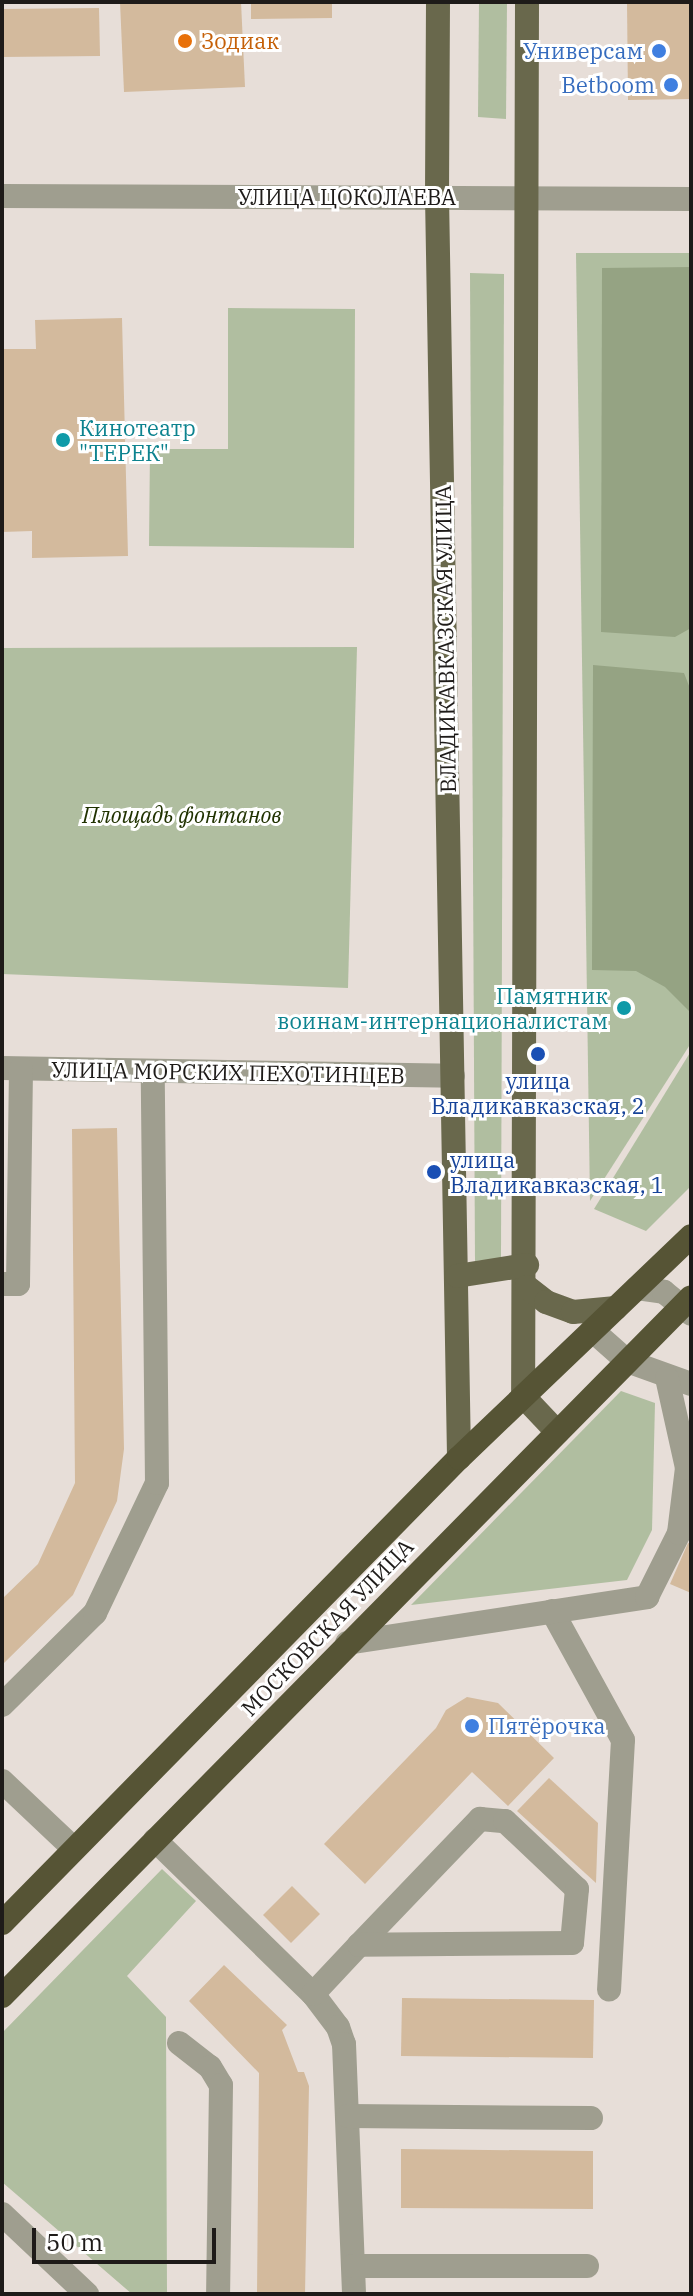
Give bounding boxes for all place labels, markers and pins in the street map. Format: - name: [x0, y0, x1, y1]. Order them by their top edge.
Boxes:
- place label: Зодиак: [201, 28, 279, 54]
- marker: Зодиак: [176, 32, 194, 50]
- place label: Универсам: [523, 38, 643, 64]
- marker: Универсам: [650, 42, 668, 60]
- place label: Betboom: [561, 72, 655, 98]
- marker: Betboom: [662, 76, 680, 94]
- place label: Кинотеатр "ТЕРЕК": [79, 414, 196, 466]
- marker: Кинотеатр "ТЕРЕК": [54, 431, 72, 449]
- place label: Памятник воинам-интернационалистам: [277, 982, 608, 1034]
- marker: Памятник воинам-интернационалистам: [615, 999, 633, 1017]
- marker: улица Владикавказская, 2: [529, 1045, 547, 1063]
- place label: улица Владикавказская, 2: [431, 1067, 645, 1118]
- place label: улица Владикавказская, 1: [450, 1146, 664, 1198]
- marker: улица Владикавказская, 1: [425, 1163, 443, 1181]
- place label: Пятёрочка: [488, 1713, 606, 1739]
- marker: Пятёрочка: [463, 1717, 481, 1735]

